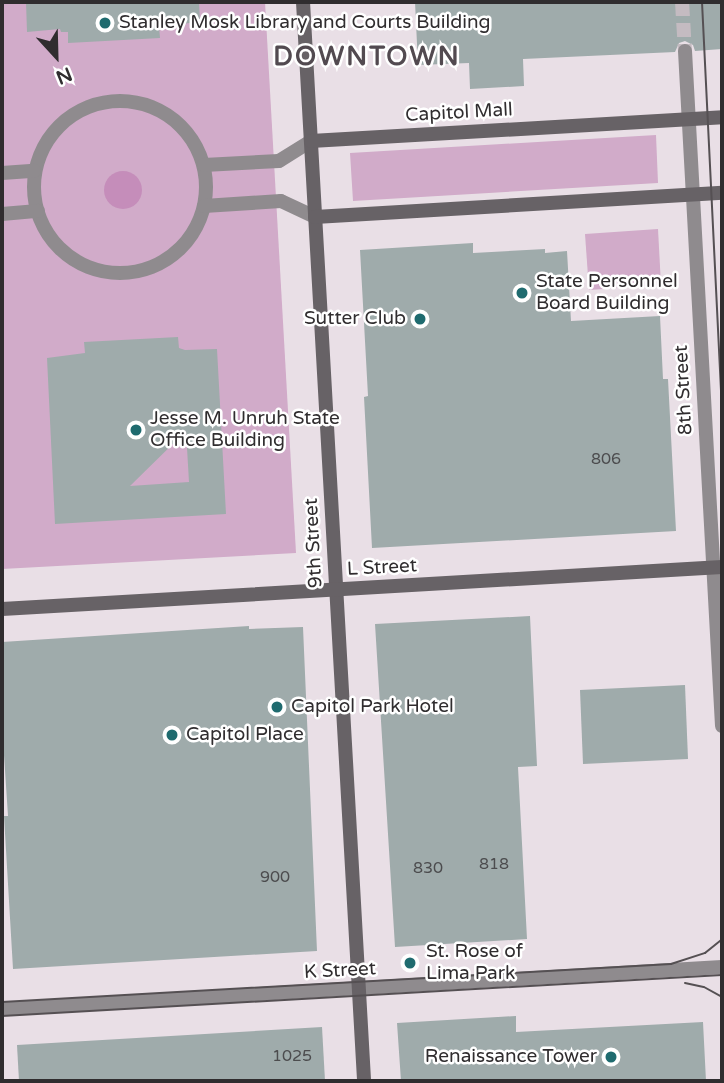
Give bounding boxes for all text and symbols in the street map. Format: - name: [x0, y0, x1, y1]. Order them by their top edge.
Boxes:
- place label: Stanley Mosk Library and Courts Building: [119, 12, 491, 34]
- marker: Stanley Mosk Library and Courts Building: [97, 15, 113, 31]
- north arrow: [21, 21, 91, 91]
- district label: DOWNTOWN: [274, 41, 460, 73]
- text: N: [53, 62, 75, 89]
- street label: Capitol Mall: [405, 99, 513, 127]
- place label: State Personnel Board Building: [536, 271, 678, 315]
- marker: State Personnel Board Building: [514, 285, 530, 301]
- place label: Sutter Club: [304, 308, 406, 330]
- marker: Sutter Club: [412, 311, 428, 327]
- street label: 8th Street: [670, 344, 698, 436]
- place label: Jesse M. Unruh State Office Building: [150, 408, 340, 452]
- marker: Jesse M. Unruh State Office Building: [128, 422, 144, 438]
- house number: 806: [591, 449, 621, 469]
- street label: 9th Street: [300, 497, 328, 589]
- street label: L Street: [346, 555, 418, 581]
- place label: Capitol Park Hotel: [291, 696, 454, 718]
- marker: Capitol Park Hotel: [269, 699, 285, 715]
- place label: Capitol Place: [186, 724, 304, 746]
- marker: Capitol Place: [164, 727, 180, 743]
- house number: 818: [479, 854, 509, 874]
- house number: 830: [413, 858, 443, 878]
- house number: 900: [260, 867, 290, 887]
- place label: St. Rose of Lima Park: [426, 941, 523, 985]
- marker: St. Rose of Lima Park: [400, 953, 420, 973]
- street label: K Street: [303, 958, 377, 984]
- house number: 1025: [272, 1046, 312, 1066]
- place label: Renaissance Tower: [425, 1046, 597, 1068]
- marker: Renaissance Tower: [603, 1049, 619, 1065]

